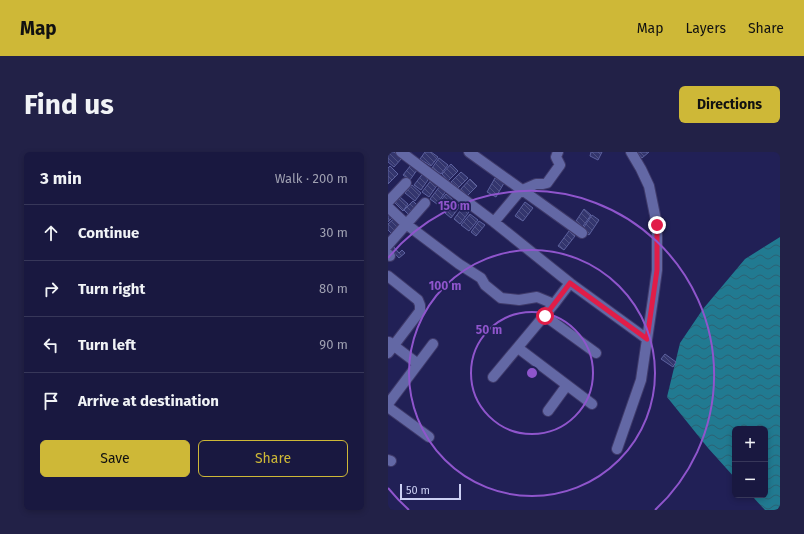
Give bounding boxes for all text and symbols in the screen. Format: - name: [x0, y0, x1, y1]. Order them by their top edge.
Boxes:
- text: Map: [20, 17, 57, 40]
- text: Map: [637, 20, 663, 37]
- text: Layers: [685, 20, 726, 37]
- text: Share: [748, 20, 784, 37]
- button: Directions: [679, 86, 780, 123]
- text: Find us: [24, 88, 114, 121]
- text: 3 min: [40, 168, 82, 189]
- text: Walk · 200 m: [275, 171, 348, 186]
- text: 150 m: [438, 199, 470, 213]
- route end: [648, 216, 666, 234]
- icon: ahead: [40, 222, 62, 244]
- text: Continue: [78, 224, 139, 242]
- text: 30 m: [320, 225, 348, 240]
- icon: right: [40, 278, 62, 300]
- text: 100 m: [429, 279, 461, 293]
- text: Turn right: [78, 280, 145, 298]
- text: 80 m: [319, 281, 348, 296]
- route start: [536, 307, 554, 325]
- text: 50 m: [476, 323, 502, 337]
- icon: left: [40, 334, 62, 356]
- text: Turn left: [78, 336, 136, 354]
- text: 90 m: [319, 337, 348, 352]
- centre of rings: [525, 366, 539, 380]
- icon: arrive: [40, 390, 62, 412]
- text: Arrive at destination: [78, 392, 219, 410]
- map controls: [732, 426, 768, 498]
- button: +: [732, 426, 768, 462]
- button: Save: [40, 440, 190, 477]
- button: Share: [198, 440, 348, 477]
- button: −: [732, 462, 768, 498]
- scale bar: [400, 482, 461, 501]
- text: 50 m: [406, 484, 430, 497]

